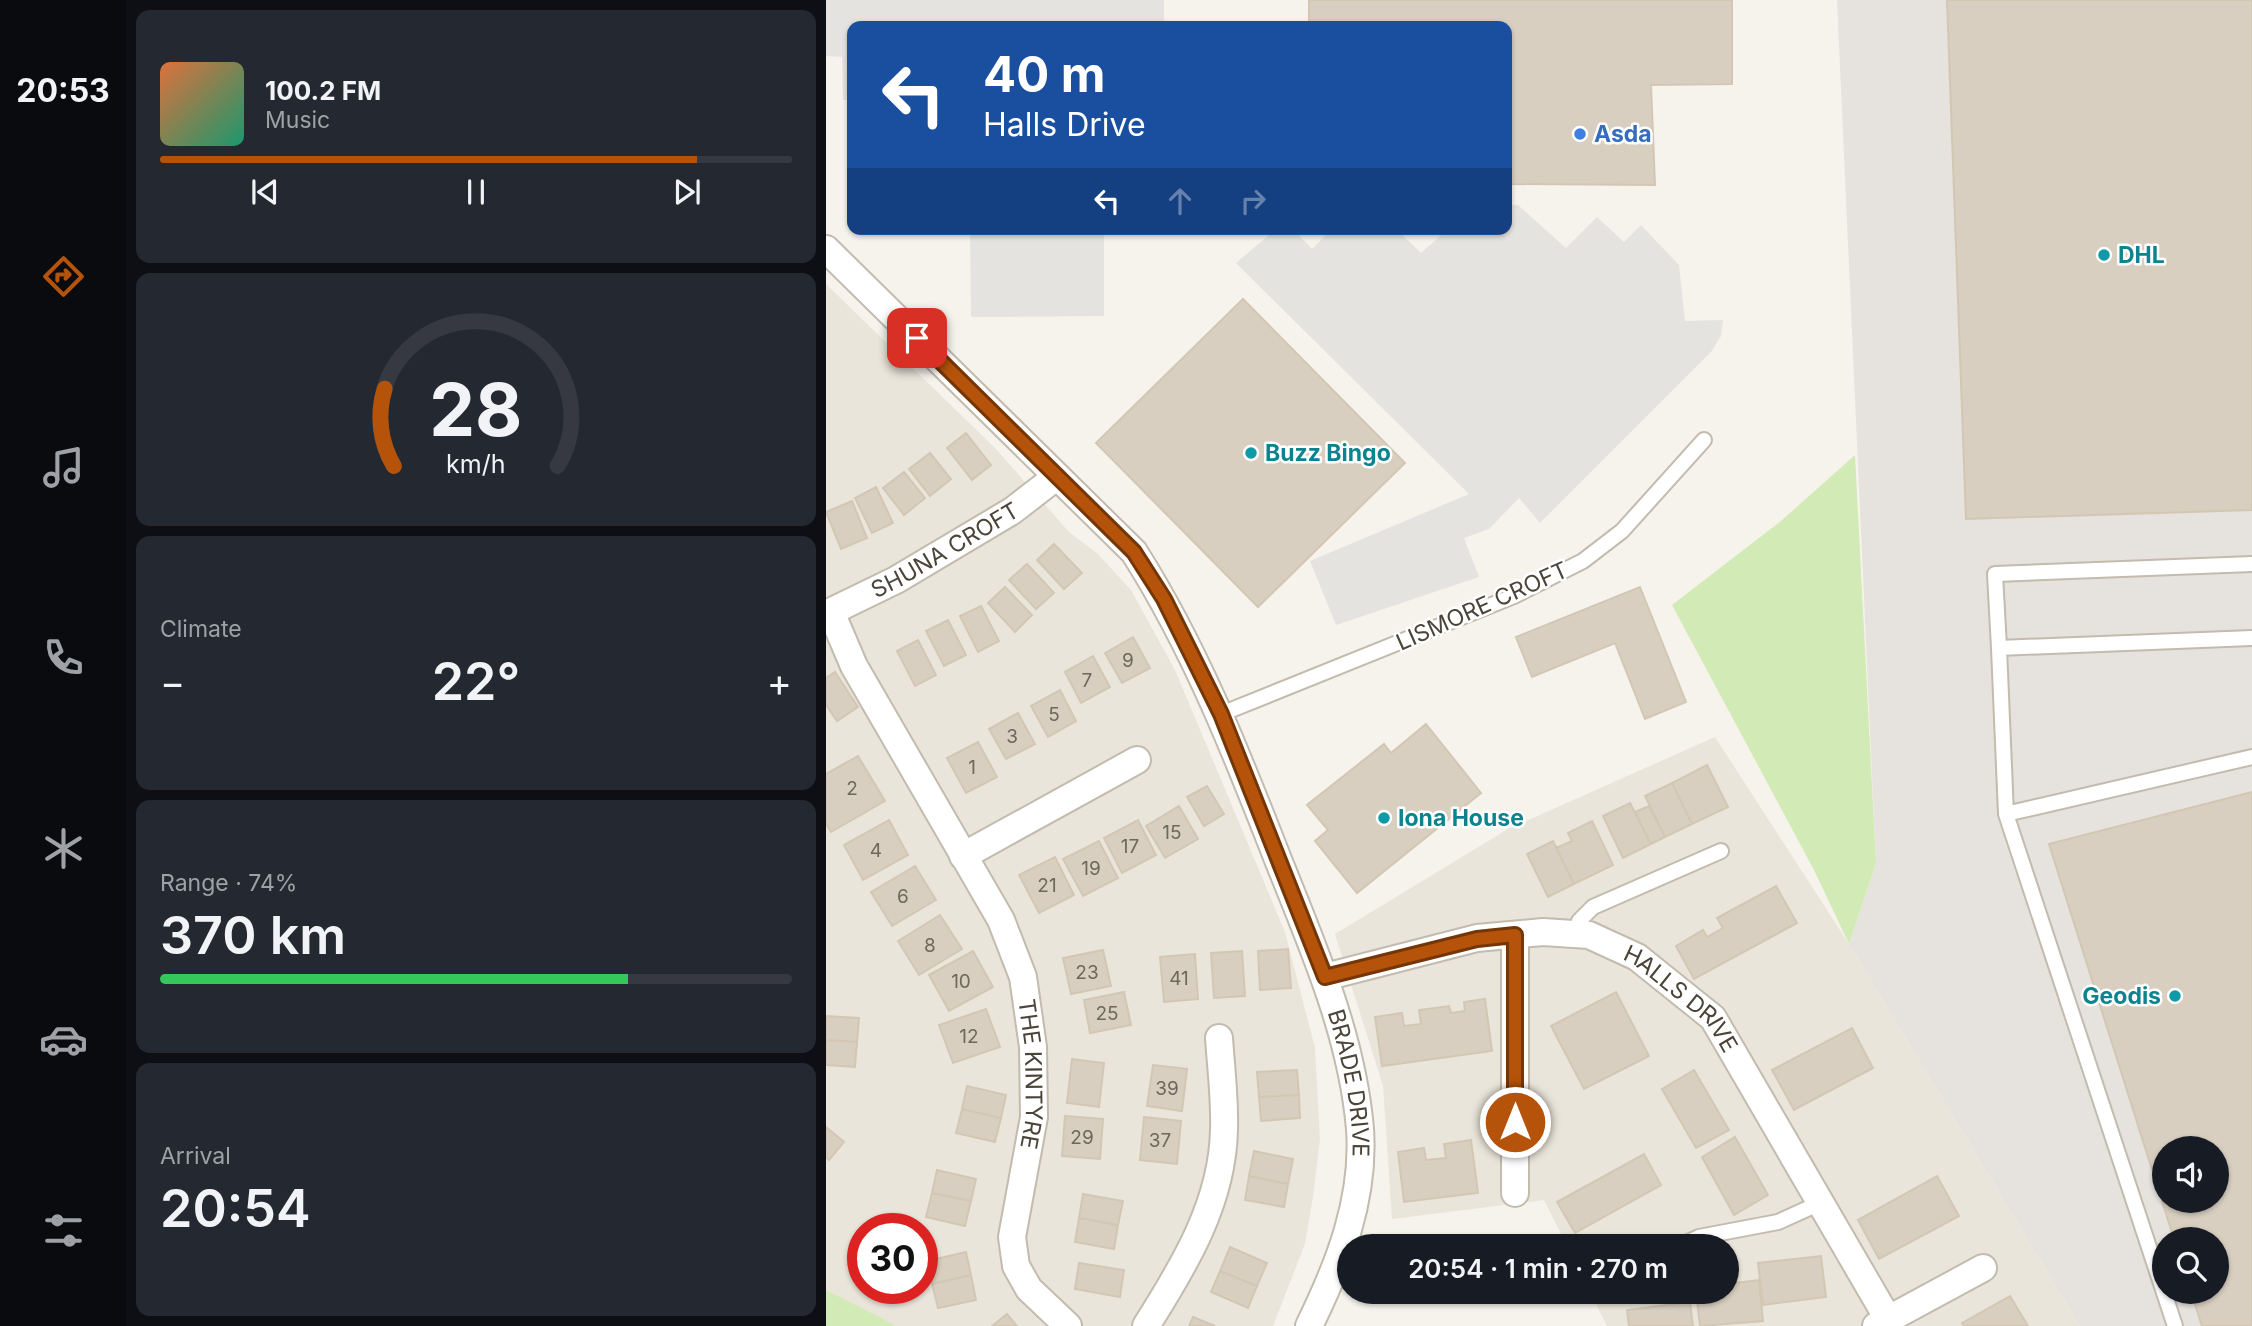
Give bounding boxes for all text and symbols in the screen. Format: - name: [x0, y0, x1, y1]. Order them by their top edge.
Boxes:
- text: 40 m: [983, 45, 1106, 104]
- icon: left: [868, 49, 959, 140]
- text: 20:53: [16, 71, 110, 110]
- text: 100.2 FM: [265, 75, 381, 106]
- text: Halls Drive: [983, 105, 1146, 144]
- text: Music: [265, 106, 330, 134]
- place label: Asda: [1594, 120, 1652, 148]
- marker: Asda: [1572, 126, 1588, 142]
- icon: previous: [246, 173, 284, 211]
- icon: pause: [457, 173, 495, 211]
- icon: next: [668, 173, 706, 211]
- icon: left: [1088, 182, 1126, 220]
- icon: ahead: [1161, 182, 1199, 220]
- icon: right: [1234, 182, 1272, 220]
- place label: DHL: [2118, 241, 2165, 269]
- marker: DHL: [2096, 247, 2112, 263]
- icon: directions: [39, 252, 88, 301]
- pin: [887, 308, 947, 368]
- icon: arrive: [898, 319, 936, 357]
- text: 28: [429, 365, 523, 454]
- place label: Buzz Bingo: [1265, 439, 1391, 467]
- icon: music: [39, 443, 88, 492]
- marker: Buzz Bingo: [1243, 445, 1259, 461]
- text: km/h: [446, 449, 506, 479]
- street label: SHUNA CROFT: [867, 496, 1024, 604]
- street label: LISMORE CROFT: [1392, 556, 1572, 656]
- text: Climate: [160, 615, 242, 643]
- icon: phone: [39, 633, 88, 682]
- house number: 9: [1122, 649, 1134, 672]
- text: 22°: [432, 650, 520, 713]
- text: −: [160, 659, 185, 705]
- text: +: [767, 659, 792, 705]
- house number: 7: [1082, 669, 1092, 692]
- house number: 5: [1048, 703, 1060, 726]
- house number: 3: [1006, 725, 1018, 748]
- house number: 1: [968, 756, 976, 779]
- house number: 2: [846, 777, 858, 800]
- place label: Iona House: [1398, 804, 1524, 832]
- marker: Iona House: [1376, 810, 1392, 826]
- house number: 15: [1162, 821, 1182, 844]
- icon: climate: [39, 824, 88, 873]
- house number: 17: [1121, 835, 1139, 858]
- house number: 4: [870, 839, 882, 862]
- house number: 19: [1081, 857, 1101, 880]
- text: Range · 74%: [160, 869, 297, 897]
- house number: 21: [1037, 874, 1057, 897]
- house number: 6: [897, 885, 909, 908]
- text: 370 km: [160, 904, 346, 967]
- house number: 8: [924, 934, 936, 957]
- street label: HALLS DRIVE: [1619, 939, 1744, 1057]
- house number: 23: [1075, 961, 1099, 984]
- house number: 41: [1169, 967, 1189, 990]
- house number: 10: [951, 970, 971, 993]
- place label: Geodis: [2082, 982, 2161, 1010]
- marker: Geodis: [2167, 988, 2183, 1004]
- street label: THE KINTYRE: [1012, 997, 1048, 1151]
- house number: 25: [1095, 1002, 1119, 1025]
- street label: BRADE DRIVE: [1322, 1006, 1375, 1157]
- icon: car: [39, 1015, 88, 1064]
- house number: 12: [959, 1025, 979, 1048]
- house number: 39: [1155, 1077, 1179, 1100]
- position arrow: [1478, 1085, 1552, 1159]
- house number: 29: [1070, 1126, 1094, 1149]
- house number: 37: [1149, 1129, 1171, 1152]
- map controls: [2152, 1136, 2229, 1304]
- button: sound: [2152, 1136, 2229, 1213]
- text: Arrival: [160, 1142, 231, 1170]
- text: 20:54: [160, 1177, 311, 1240]
- icon: filters: [39, 1206, 88, 1255]
- speed limit sign: 30: [847, 1213, 938, 1304]
- button: search: [2152, 1227, 2229, 1304]
- text: 20:54 · 1 min · 270 m: [1408, 1253, 1668, 1284]

